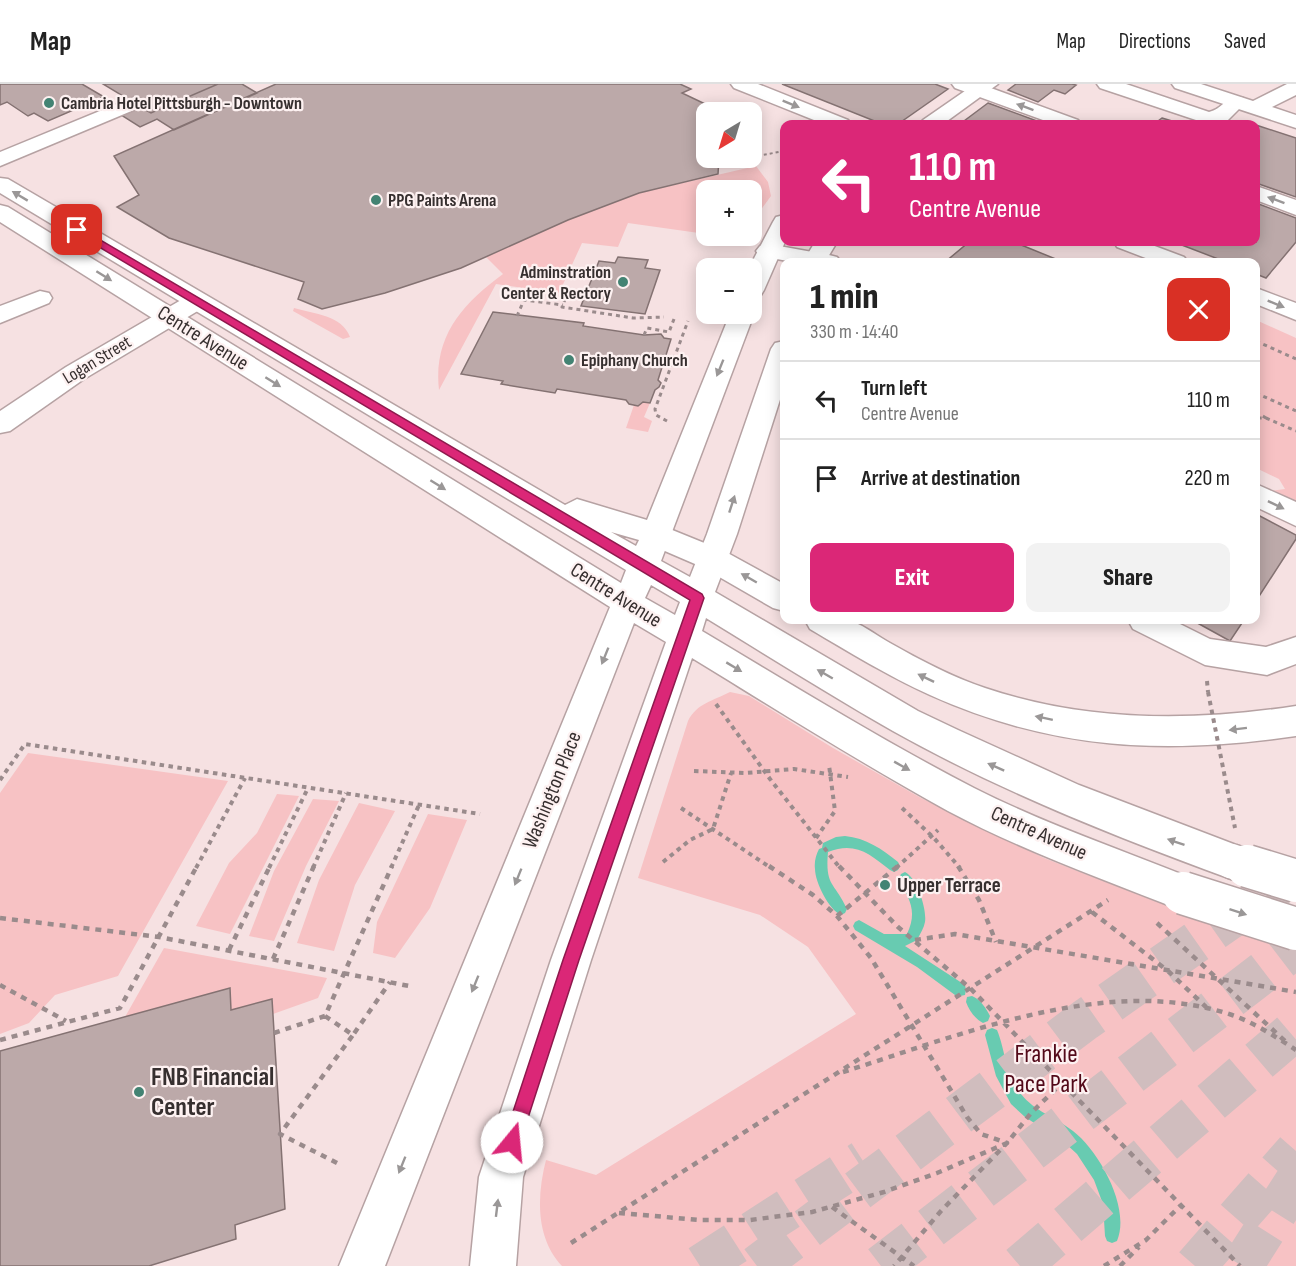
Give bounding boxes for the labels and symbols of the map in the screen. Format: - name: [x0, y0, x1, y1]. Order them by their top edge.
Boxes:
- place label: Cambria Hotel Pittsburgh - Downtown: [61, 93, 302, 114]
- marker: Cambria Hotel Pittsburgh - Downtown: [42, 96, 56, 110]
- one-way arrow: [782, 100, 800, 109]
- north arrow: [696, 102, 762, 168]
- one-way arrow: [1016, 102, 1034, 112]
- place label: PPG Paints Arena: [388, 190, 496, 211]
- one-way arrow: [11, 191, 28, 201]
- marker: PPG Paints Arena: [369, 193, 383, 207]
- one-way arrow: [1267, 195, 1285, 205]
- pin: [51, 204, 102, 255]
- place label: Adminstration Center & Rectory: [501, 262, 612, 304]
- one-way arrow: [96, 270, 112, 281]
- marker: Adminstration Center & Rectory: [616, 275, 630, 289]
- one-way arrow: [1267, 299, 1285, 309]
- street label: Centre Avenue: [153, 300, 253, 376]
- street label: Logan Street: [59, 331, 136, 389]
- place label: Epiphany Church: [581, 350, 688, 371]
- marker: Epiphany Church: [562, 353, 576, 367]
- one-way arrow: [715, 359, 724, 377]
- one-way arrow: [265, 376, 281, 387]
- one-way arrow: [430, 479, 446, 490]
- one-way arrow: [728, 495, 737, 513]
- one-way arrow: [1267, 501, 1284, 510]
- street label: Centre Avenue: [566, 557, 666, 633]
- one-way arrow: [741, 573, 757, 584]
- one-way arrow: [600, 648, 610, 666]
- one-way arrow: [726, 661, 742, 672]
- one-way arrow: [816, 669, 833, 679]
- one-way arrow: [918, 673, 935, 682]
- one-way arrow: [1035, 713, 1054, 722]
- one-way arrow: [1229, 724, 1248, 734]
- street label: Washington Place: [517, 728, 587, 852]
- one-way arrow: [894, 761, 911, 771]
- one-way arrow: [987, 762, 1005, 772]
- street label: Centre Avenue: [987, 801, 1091, 865]
- one-way arrow: [1167, 836, 1185, 846]
- one-way arrow: [513, 868, 523, 886]
- place label: Upper Terrace: [897, 873, 1001, 898]
- marker: Upper Terrace: [878, 878, 892, 892]
- one-way arrow: [1229, 908, 1247, 917]
- one-way arrow: [470, 975, 479, 993]
- park label: Frankie Pace Park: [1004, 1039, 1088, 1100]
- place label: FNB Financial Center: [151, 1062, 274, 1123]
- marker: FNB Financial Center: [132, 1085, 146, 1099]
- position arrow: [480, 1110, 544, 1174]
- one-way arrow: [397, 1156, 406, 1174]
- one-way arrow: [493, 1198, 502, 1217]

